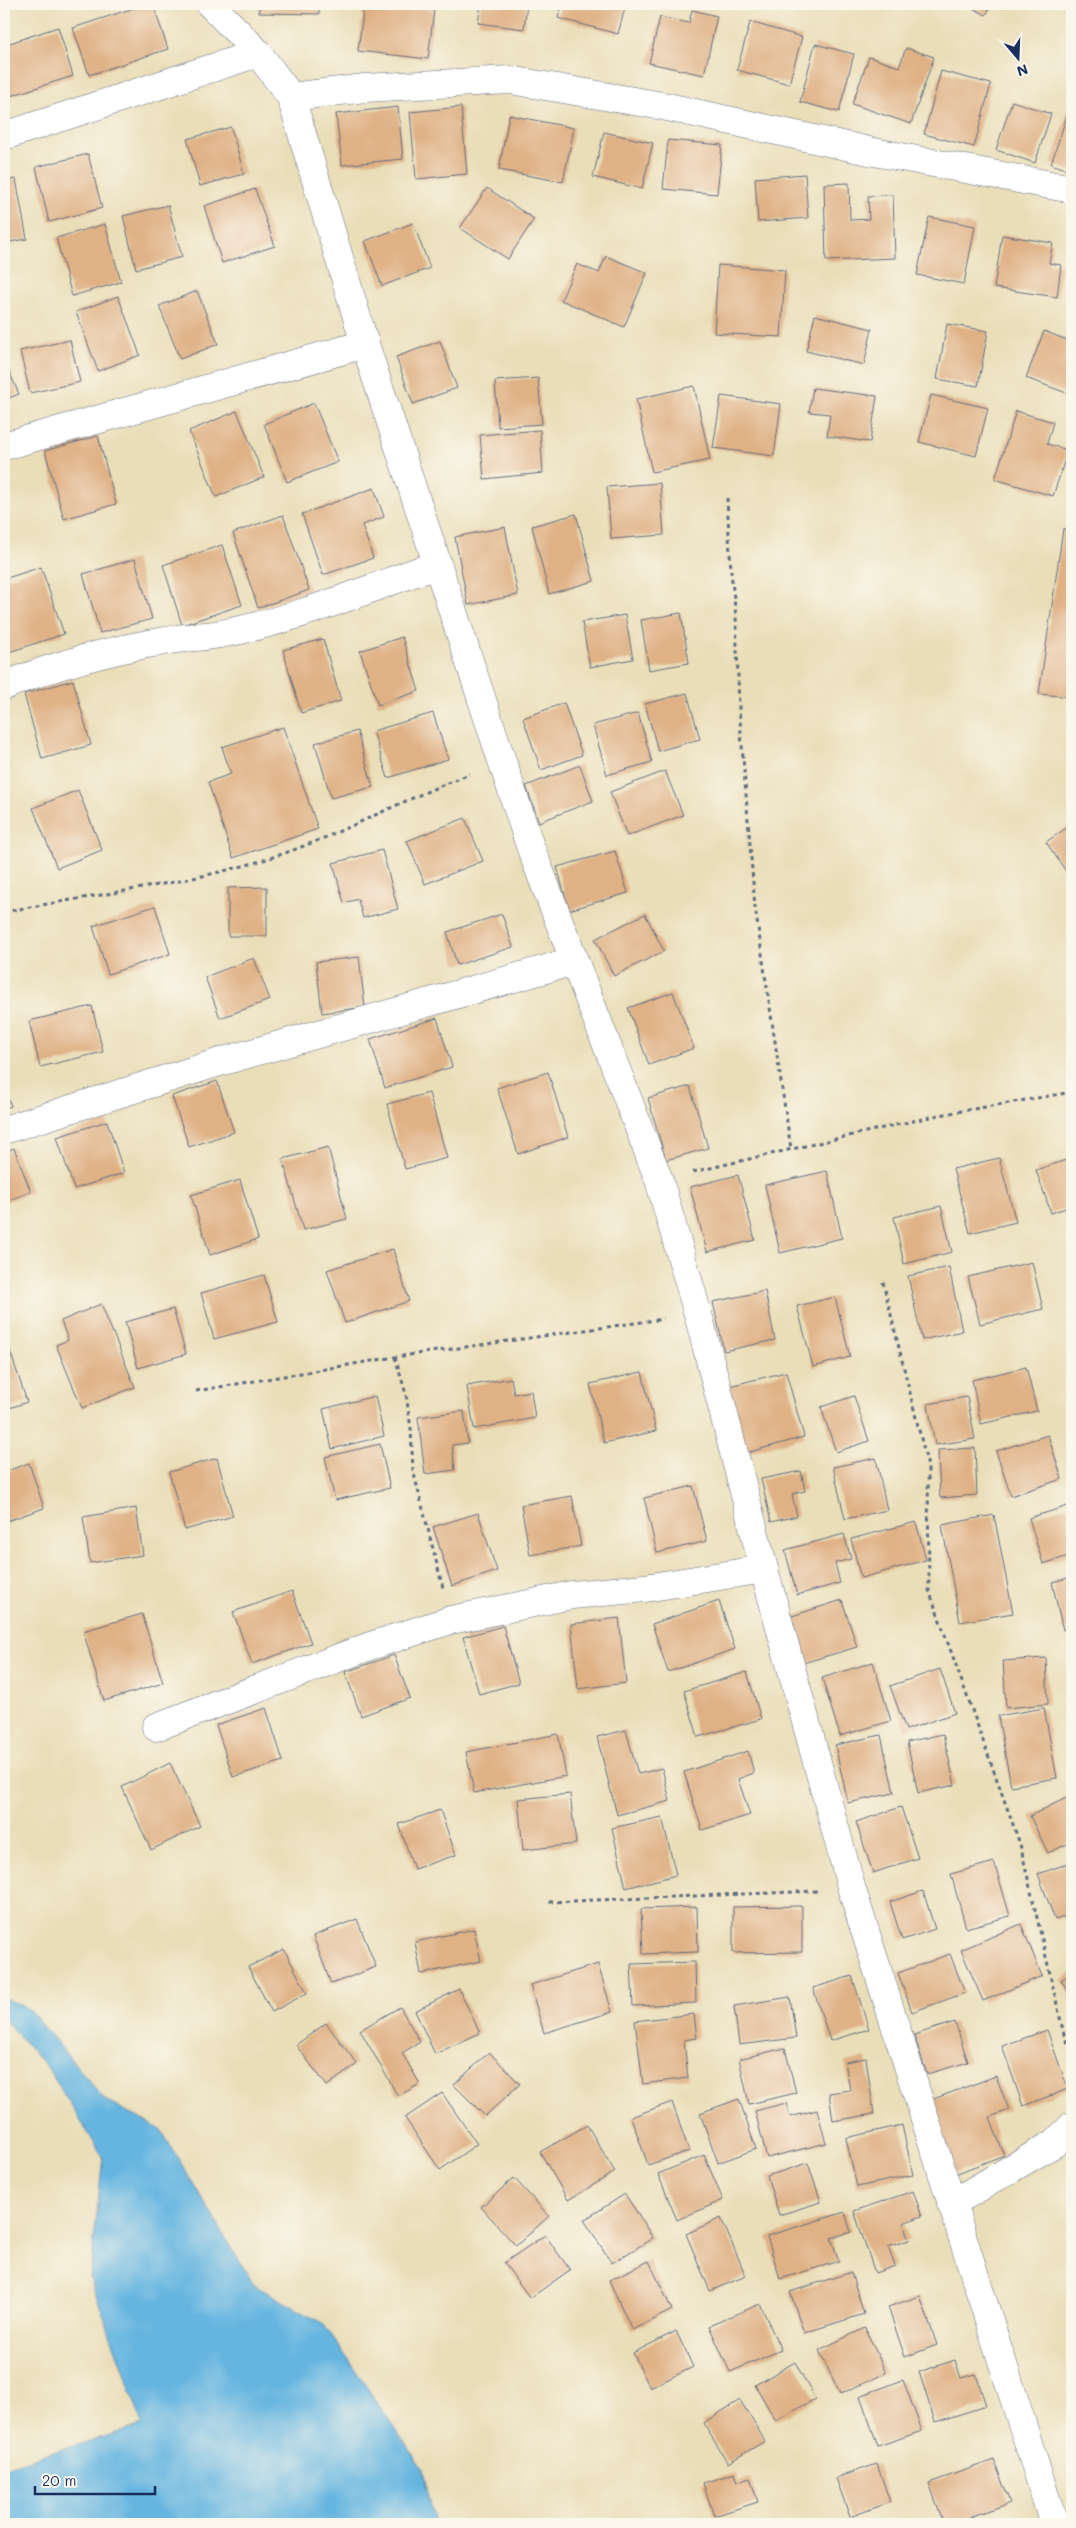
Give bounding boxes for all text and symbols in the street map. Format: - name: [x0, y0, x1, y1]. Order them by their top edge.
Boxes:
- north arrow: [994, 32, 1044, 82]
- text: N: [1014, 60, 1031, 81]
- scale bar: [35, 2463, 155, 2495]
- text: 20 m: [42, 2470, 76, 2490]

